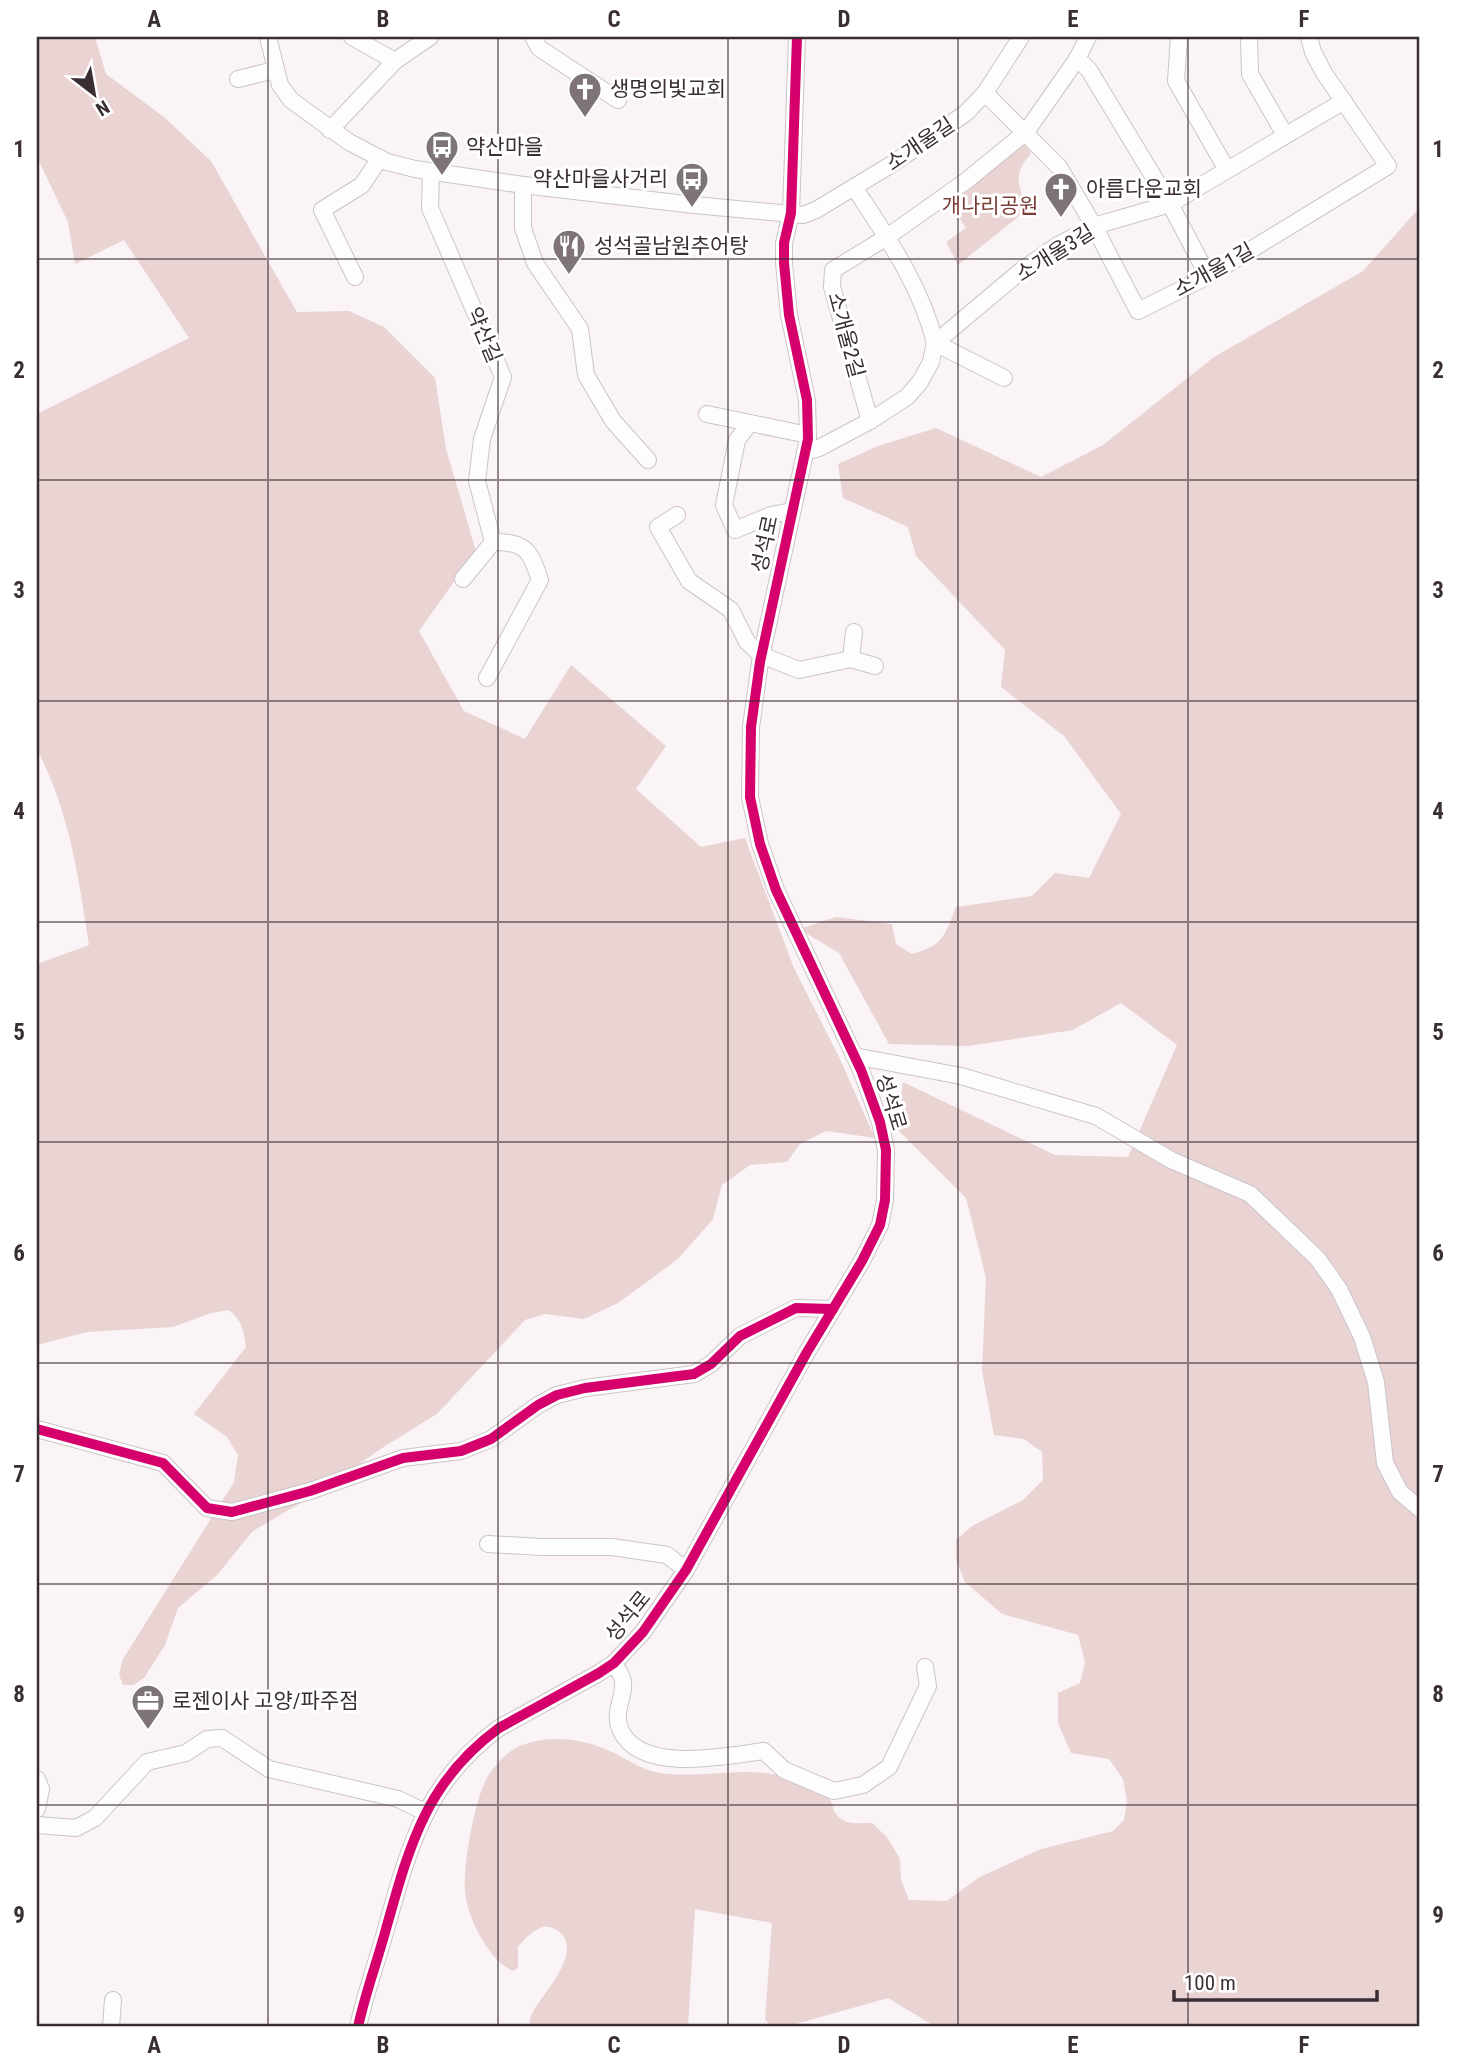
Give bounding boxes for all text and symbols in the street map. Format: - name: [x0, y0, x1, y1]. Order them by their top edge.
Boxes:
- text: A: [147, 6, 161, 33]
- text: B: [377, 6, 389, 33]
- text: C: [607, 6, 621, 33]
- text: D: [838, 6, 851, 33]
- text: E: [1067, 6, 1079, 33]
- text: F: [1299, 6, 1310, 33]
- north arrow: [60, 60, 130, 130]
- church icon: 생명의빛교회: [566, 70, 604, 119]
- place label: 생명의빛교회: [610, 77, 726, 101]
- text: N: [92, 95, 113, 121]
- street label: 소개울길: [881, 112, 959, 176]
- bus stop icon: 약산마을: [423, 128, 461, 177]
- place label: 약산마을: [466, 135, 543, 159]
- text: 1: [13, 136, 25, 163]
- text: 1: [1432, 136, 1444, 163]
- bus stop icon: 약산마을사거리: [673, 160, 711, 209]
- place label: 약산마을사거리: [533, 167, 668, 191]
- church icon: 아름다운교회: [1042, 170, 1080, 219]
- place label: 아름다운교회: [1086, 177, 1202, 201]
- park label: 개나리공원: [942, 194, 1038, 218]
- street label: 소개울3길: [1011, 220, 1099, 286]
- restaurant icon: 성석골남원추어탕: [550, 227, 588, 276]
- place label: 성석골남원추어탕: [594, 234, 749, 258]
- street label: 소개울1길: [1170, 238, 1258, 302]
- street label: 소개울2길: [823, 290, 869, 380]
- street label: 약산길: [462, 304, 506, 366]
- text: 2: [13, 357, 25, 384]
- text: 2: [1432, 357, 1444, 384]
- street label: 성석로: [747, 513, 783, 575]
- text: 3: [13, 577, 25, 604]
- text: 3: [1432, 577, 1444, 604]
- text: 4: [13, 798, 25, 825]
- text: 4: [1432, 798, 1444, 825]
- text: 5: [13, 1019, 25, 1046]
- text: 5: [1432, 1019, 1444, 1046]
- street label: 성석로: [871, 1071, 911, 1133]
- text: 6: [13, 1240, 25, 1267]
- text: 6: [1432, 1240, 1444, 1267]
- text: 7: [13, 1461, 25, 1488]
- text: 7: [1432, 1461, 1444, 1488]
- street label: 성석로: [600, 1586, 656, 1646]
- text: 8: [13, 1681, 25, 1708]
- text: 8: [1432, 1681, 1444, 1708]
- office icon: 로젠이사 고양/파주점: [129, 1682, 167, 1731]
- place label: 로젠이사 고양/파주점: [172, 1689, 359, 1713]
- text: 9: [13, 1902, 25, 1929]
- text: 9: [1432, 1902, 1444, 1929]
- scale bar: [1174, 1959, 1376, 2003]
- text: 100 m: [1184, 1971, 1236, 1995]
- text: A: [147, 2032, 161, 2059]
- text: B: [377, 2032, 389, 2059]
- text: C: [607, 2032, 621, 2059]
- text: D: [838, 2032, 851, 2059]
- text: E: [1067, 2032, 1079, 2059]
- text: F: [1299, 2032, 1310, 2059]

